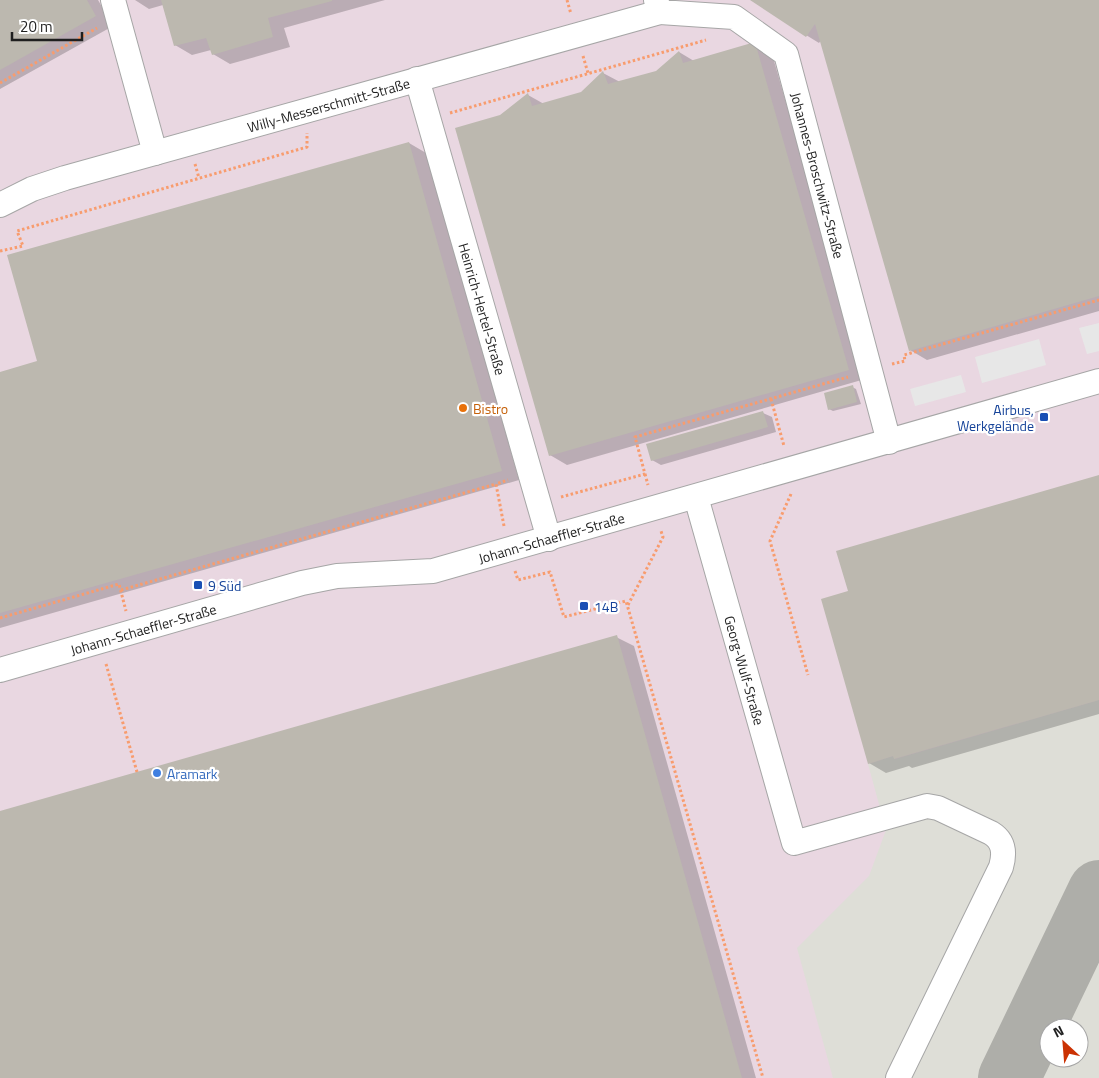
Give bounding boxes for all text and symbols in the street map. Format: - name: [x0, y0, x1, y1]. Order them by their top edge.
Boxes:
- scale bar: [12, 10, 82, 42]
- text: 20 m: [20, 15, 53, 38]
- street label: Willy-Messerschmitt-Straße: [245, 72, 412, 137]
- street label: Johannes-Broschwitz-Straße: [786, 90, 850, 261]
- street label: Heinrich-Hertel-Straße: [454, 240, 512, 377]
- place label: Bistro: [473, 398, 508, 419]
- place label: Airbus, Werkgelände: [957, 399, 1034, 436]
- marker: Bistro: [457, 402, 469, 414]
- marker: Airbus, Werkgelände: [1038, 411, 1050, 423]
- street label: Johann-Schaeffler-Straße: [476, 506, 627, 568]
- place label: 9 Süd: [208, 575, 241, 596]
- marker: 9 Süd: [192, 579, 204, 591]
- place label: 14B: [594, 596, 618, 617]
- street label: Johann-Schaeffler-Straße: [68, 598, 219, 660]
- marker: 14B: [578, 600, 590, 612]
- street label: Georg-Wulf-Straße: [720, 613, 771, 727]
- place label: Aramark: [167, 763, 218, 784]
- marker: Aramark: [151, 767, 163, 779]
- north arrow: [1039, 1018, 1089, 1068]
- text: N: [1049, 1019, 1067, 1042]

